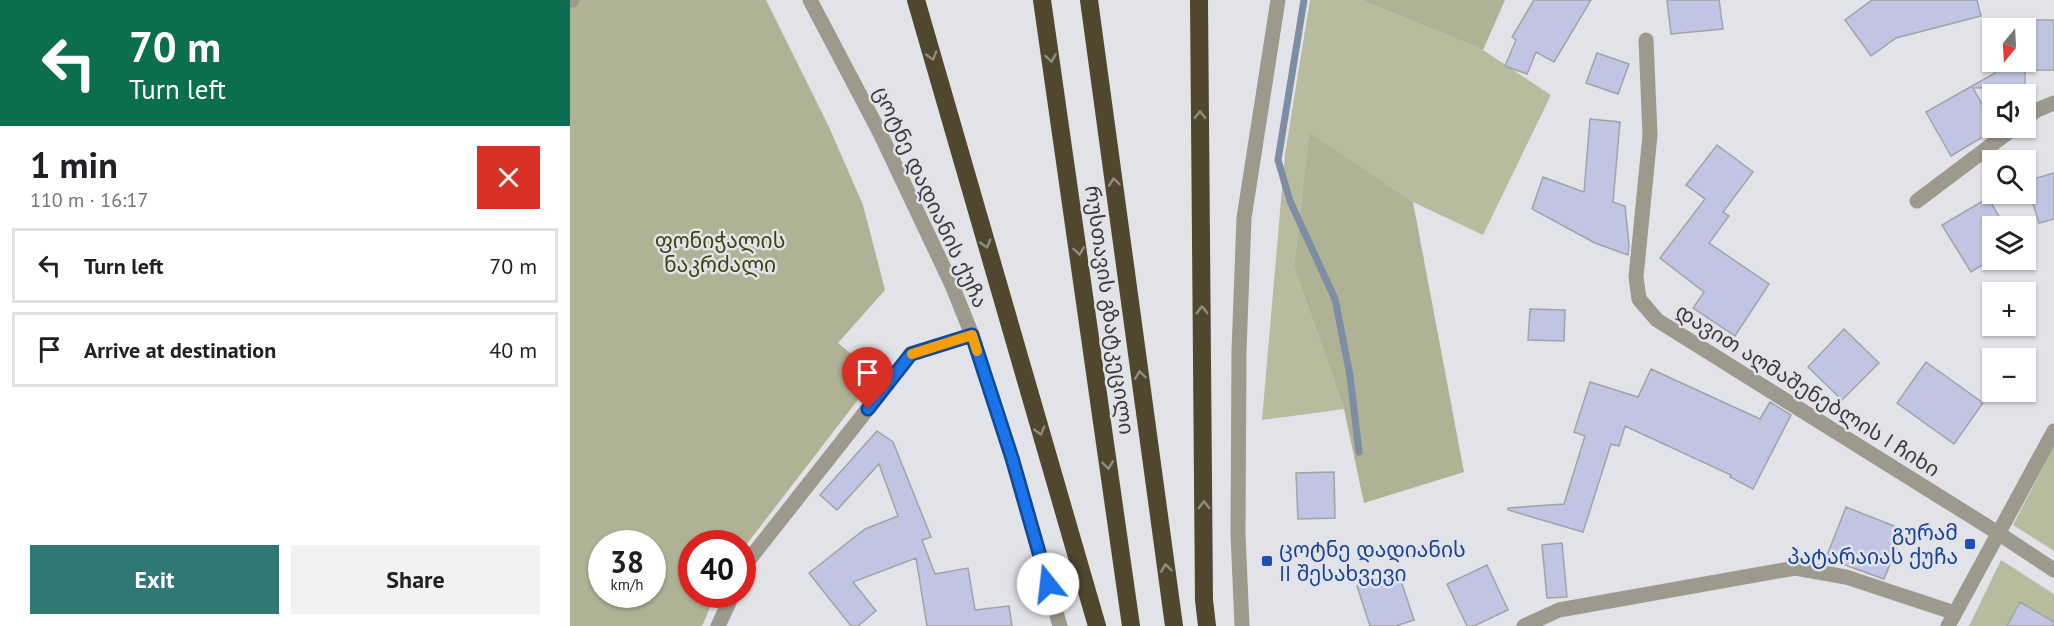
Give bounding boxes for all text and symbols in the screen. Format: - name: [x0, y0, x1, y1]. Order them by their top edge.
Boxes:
- north arrow: [1982, 18, 2036, 72]
- map controls: [1982, 18, 2036, 402]
- text: 70 m: [129, 19, 221, 74]
- icon: left: [30, 24, 108, 102]
- one-way arrow: [925, 50, 937, 61]
- one-way arrow: [1045, 53, 1057, 62]
- text: Turn left: [129, 72, 226, 106]
- street label: ცოტნე დადიანის ქუჩა: [868, 82, 994, 312]
- button: sound: [1982, 84, 2036, 138]
- one-way arrow: [1194, 110, 1207, 119]
- text: 1 min: [30, 141, 118, 188]
- button: close: [477, 146, 540, 209]
- button: search: [1982, 150, 2036, 204]
- one-way arrow: [1108, 177, 1120, 186]
- street label: რუსთავის გზატკეცილი: [1079, 184, 1141, 436]
- text: 110 m · 16:17: [30, 187, 148, 213]
- button: layers: [1982, 216, 2036, 270]
- park label: ფონიჭალის ნაკრძალი: [655, 227, 785, 278]
- one-way arrow: [979, 238, 991, 249]
- one-way arrow: [1072, 246, 1085, 255]
- icon: left: [33, 249, 66, 282]
- text: Turn left: [84, 252, 164, 280]
- text: 70 m: [489, 252, 537, 280]
- button: +: [1982, 282, 2036, 336]
- street label: დავით აღმაშენებლის I ჩიხი: [1671, 297, 1945, 483]
- one-way arrow: [1196, 305, 1208, 314]
- icon: arrive: [33, 333, 66, 366]
- text: Arrive at destination: [84, 336, 276, 364]
- text: 40 m: [489, 336, 537, 364]
- pin: [842, 347, 893, 409]
- button: −: [1982, 348, 2036, 402]
- icon: arrive: [851, 356, 884, 389]
- one-way arrow: [1134, 370, 1147, 379]
- one-way arrow: [1033, 425, 1045, 436]
- one-way arrow: [1101, 460, 1114, 469]
- one-way arrow: [1198, 500, 1210, 509]
- place label: გურამ პატარაიას ქუჩა: [1787, 519, 1958, 570]
- speed limit sign: 40: [678, 530, 756, 608]
- place label: ცოტნე დადიანის II შესახვევი: [1279, 536, 1466, 587]
- marker: გურამ პატარაიას ქუჩა: [1963, 537, 1977, 551]
- text: 38: [610, 542, 644, 581]
- button: Exit: [30, 545, 279, 614]
- button: Share: [291, 545, 540, 614]
- position arrow: [1016, 552, 1080, 616]
- marker: ცოტნე დადიანის II შესახვევი: [1260, 554, 1274, 568]
- one-way arrow: [1161, 563, 1173, 573]
- text: km/h: [611, 575, 643, 594]

